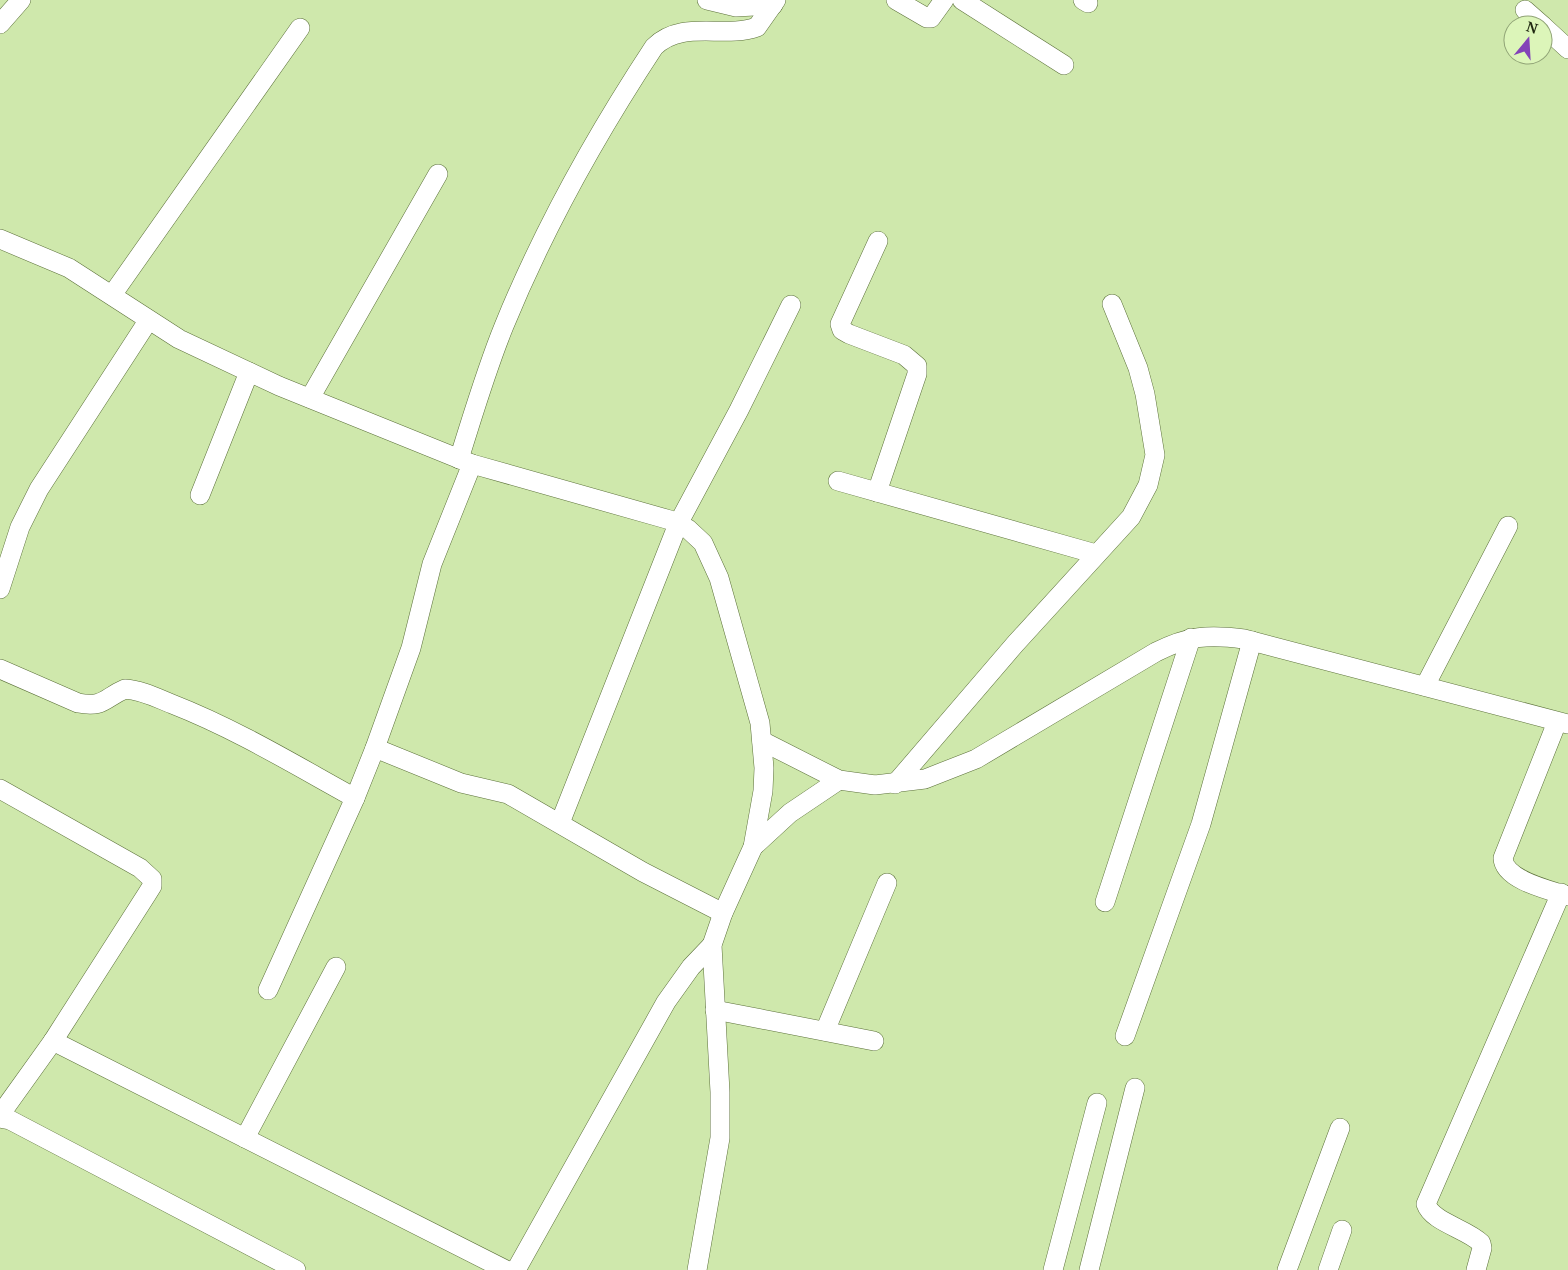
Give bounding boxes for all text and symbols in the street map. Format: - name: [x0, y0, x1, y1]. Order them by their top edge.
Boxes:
- north arrow: [1503, 15, 1553, 65]
- text: N: [1524, 16, 1540, 38]

